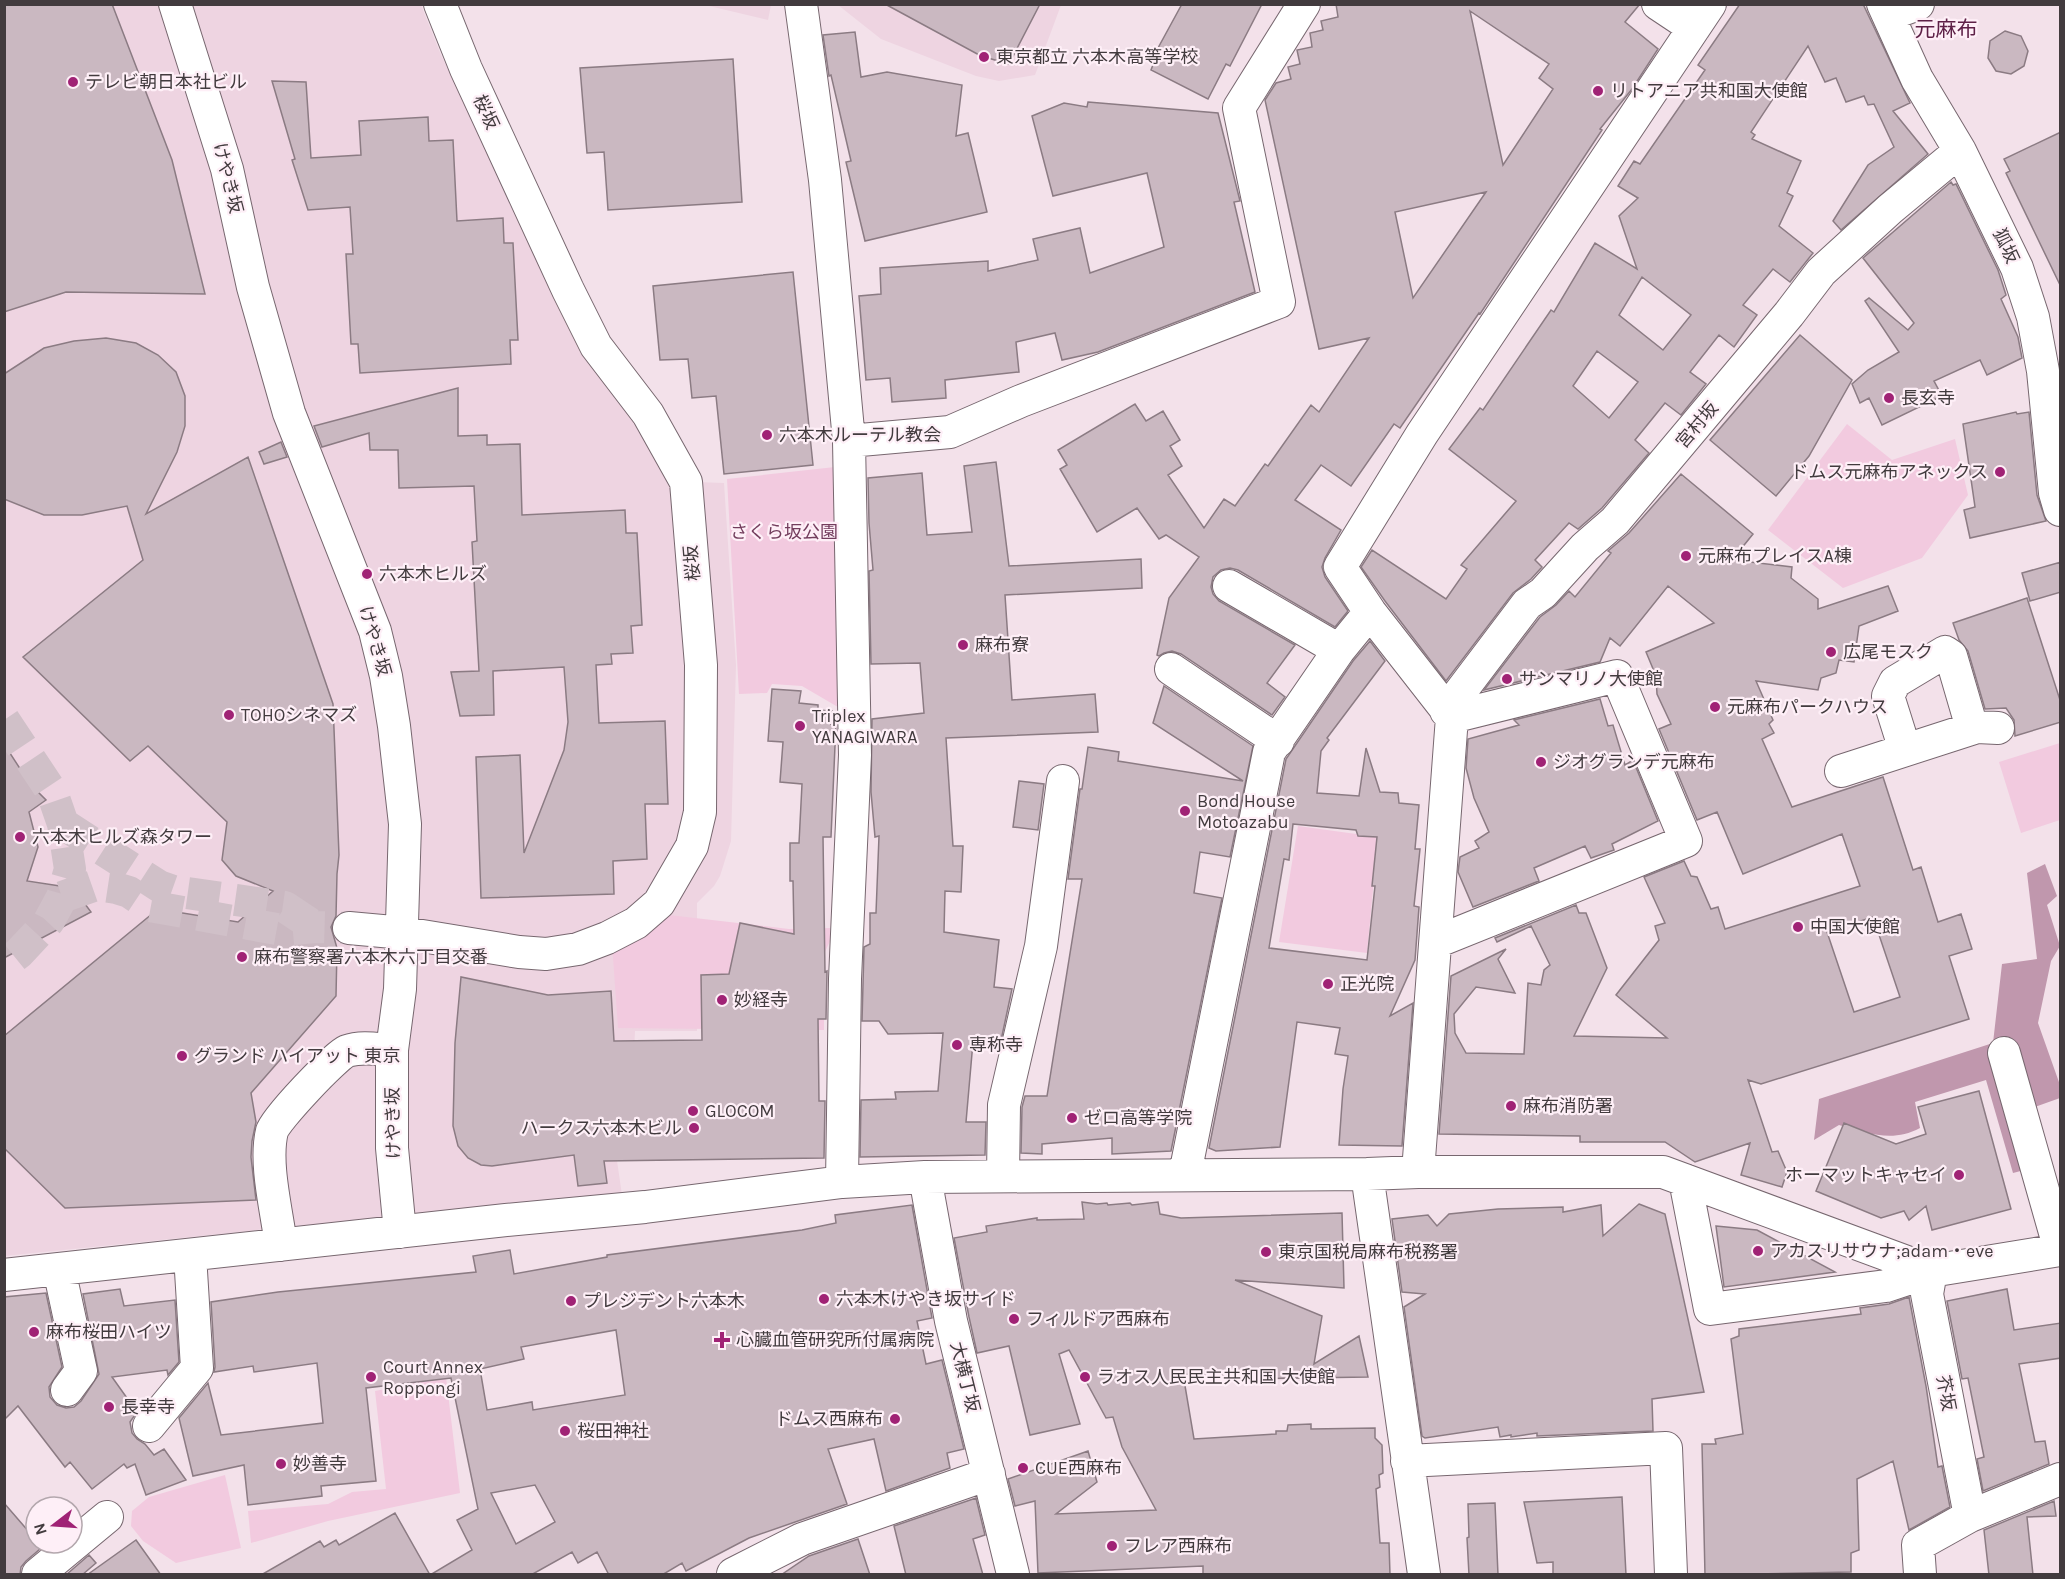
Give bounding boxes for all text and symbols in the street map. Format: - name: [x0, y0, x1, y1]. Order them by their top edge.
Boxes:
- district label: 元麻布: [1915, 17, 1978, 41]
- place label: 東京都立 六本木高等学校: [996, 46, 1198, 68]
- marker: 東京都立 六本木高等学校: [977, 50, 991, 64]
- place label: テレビ朝日本社ビル: [85, 71, 247, 93]
- marker: テレビ朝日本社ビル: [66, 75, 80, 89]
- place label: リトアニア共和国大使館: [1610, 80, 1808, 102]
- marker: リトアニア共和国大使館: [1591, 84, 1605, 98]
- street label: 桜坂: [468, 91, 504, 133]
- street label: けやき坂: [209, 140, 247, 216]
- street label: 狐坂: [1988, 225, 2024, 267]
- place label: 長玄寺: [1901, 387, 1955, 409]
- marker: 長玄寺: [1882, 391, 1896, 405]
- street label: 宮村坂: [1671, 397, 1723, 453]
- place label: 六本木ルーテル教会: [779, 424, 941, 446]
- marker: 六本木ルーテル教会: [760, 428, 774, 442]
- place label: ドムス元麻布アネックス: [1791, 461, 1988, 483]
- marker: ドムス元麻布アネックス: [1993, 465, 2007, 479]
- park label: さくら坂公園: [730, 521, 838, 543]
- street label: 桜坂: [679, 544, 705, 582]
- place label: 元麻布プレイスA棟: [1698, 545, 1852, 567]
- marker: 元麻布プレイスA棟: [1679, 549, 1693, 563]
- place label: 六本木ヒルズ: [379, 563, 487, 585]
- marker: 六本木ヒルズ: [360, 567, 374, 581]
- street label: けやき坂: [355, 603, 395, 679]
- place label: 麻布寮: [975, 634, 1029, 656]
- marker: 麻布寮: [956, 638, 970, 652]
- place label: 広尾モスク: [1843, 641, 1933, 663]
- marker: 広尾モスク: [1824, 645, 1838, 659]
- place label: サンマリノ大使館: [1519, 668, 1663, 690]
- marker: サンマリノ大使館: [1500, 672, 1514, 686]
- place label: 元麻布パークハウス: [1727, 696, 1888, 718]
- marker: 元麻布パークハウス: [1708, 700, 1722, 714]
- place label: TOHOシネマズ: [241, 704, 357, 726]
- place label: Triplex YANAGIWARA: [812, 705, 917, 748]
- marker: TOHOシネマズ: [222, 708, 236, 722]
- marker: Triplex YANAGIWARA: [793, 719, 807, 733]
- place label: ジオグランデ元麻布: [1553, 751, 1715, 773]
- marker: ジオグランデ元麻布: [1534, 755, 1548, 769]
- place label: Bond House Motoazabu: [1197, 790, 1295, 833]
- marker: Bond House Motoazabu: [1178, 804, 1192, 818]
- place label: 六本木ヒルズ森タワー: [32, 826, 212, 848]
- marker: 六本木ヒルズ森タワー: [13, 830, 27, 844]
- place label: 中国大使館: [1810, 916, 1900, 938]
- marker: 中国大使館: [1791, 920, 1805, 934]
- place label: 麻布警察署六本木六丁目交番: [254, 946, 488, 968]
- marker: 麻布警察署六本木六丁目交番: [235, 950, 249, 964]
- place label: 正光院: [1340, 973, 1394, 995]
- marker: 正光院: [1321, 977, 1335, 991]
- place label: 妙経寺: [734, 989, 788, 1011]
- marker: 妙経寺: [715, 993, 729, 1007]
- place label: 専称寺: [969, 1034, 1023, 1056]
- marker: 専称寺: [950, 1038, 964, 1052]
- place label: グランド ハイアット 東京: [194, 1045, 400, 1067]
- marker: グランド ハイアット 東京: [175, 1049, 189, 1063]
- street label: けやき坂: [381, 1087, 405, 1159]
- place label: 麻布消防署: [1523, 1095, 1613, 1117]
- marker: 麻布消防署: [1504, 1099, 1518, 1113]
- place label: GLOCOM: [705, 1100, 775, 1122]
- marker: GLOCOM: [686, 1104, 700, 1118]
- place label: ゼロ高等学院: [1084, 1107, 1192, 1129]
- marker: ゼロ高等学院: [1065, 1111, 1079, 1125]
- place label: ハークス六本木ビル: [521, 1117, 682, 1139]
- marker: ハークス六本木ビル: [687, 1121, 701, 1135]
- place label: ホーマットキャセイ: [1785, 1164, 1947, 1186]
- marker: ホーマットキャセイ: [1952, 1168, 1966, 1182]
- place label: アカスリサウナ;adam・eve: [1770, 1240, 1994, 1262]
- place label: 東京国税局麻布税務署: [1278, 1241, 1458, 1263]
- marker: アカスリサウナ;adam・eve: [1751, 1244, 1765, 1258]
- marker: 東京国税局麻布税務署: [1259, 1245, 1273, 1259]
- place label: 六本木けやき坂サイド: [836, 1288, 1016, 1310]
- place label: プレジデント六本木: [583, 1290, 745, 1312]
- marker: 六本木けやき坂サイド: [817, 1292, 831, 1306]
- marker: プレジデント六本木: [564, 1294, 578, 1308]
- place label: フィルドア西麻布: [1026, 1308, 1170, 1330]
- marker: フィルドア西麻布: [1007, 1312, 1021, 1326]
- place label: 麻布桜田ハイツ: [46, 1321, 172, 1343]
- marker: 麻布桜田ハイツ: [27, 1325, 41, 1339]
- place label: 心臓血管研究所付属病院: [736, 1329, 934, 1351]
- marker: 心臓血管研究所付属病院: [713, 1331, 731, 1349]
- street label: 大横丁坂: [946, 1339, 984, 1415]
- place label: Court Annex Roppongi: [383, 1356, 483, 1399]
- place label: ラオス人民民主共和国 大使館: [1097, 1366, 1335, 1388]
- marker: Court Annex Roppongi: [364, 1370, 378, 1384]
- marker: ラオス人民民主共和国 大使館: [1078, 1370, 1092, 1384]
- street label: 芥坂: [1932, 1373, 1960, 1413]
- place label: 長幸寺: [121, 1396, 175, 1418]
- marker: 長幸寺: [102, 1400, 116, 1414]
- place label: ドムス西麻布: [775, 1408, 883, 1430]
- marker: ドムス西麻布: [888, 1412, 902, 1426]
- place label: 桜田神社: [577, 1420, 649, 1442]
- marker: 桜田神社: [558, 1424, 572, 1438]
- place label: 妙善寺: [293, 1453, 347, 1475]
- marker: 妙善寺: [274, 1457, 288, 1471]
- place label: CUE西麻布: [1035, 1457, 1122, 1479]
- marker: CUE西麻布: [1016, 1461, 1030, 1475]
- north arrow: [24, 1495, 84, 1555]
- text: N: [29, 1521, 51, 1538]
- place label: フレア西麻布: [1124, 1535, 1232, 1557]
- marker: フレア西麻布: [1105, 1539, 1119, 1553]

